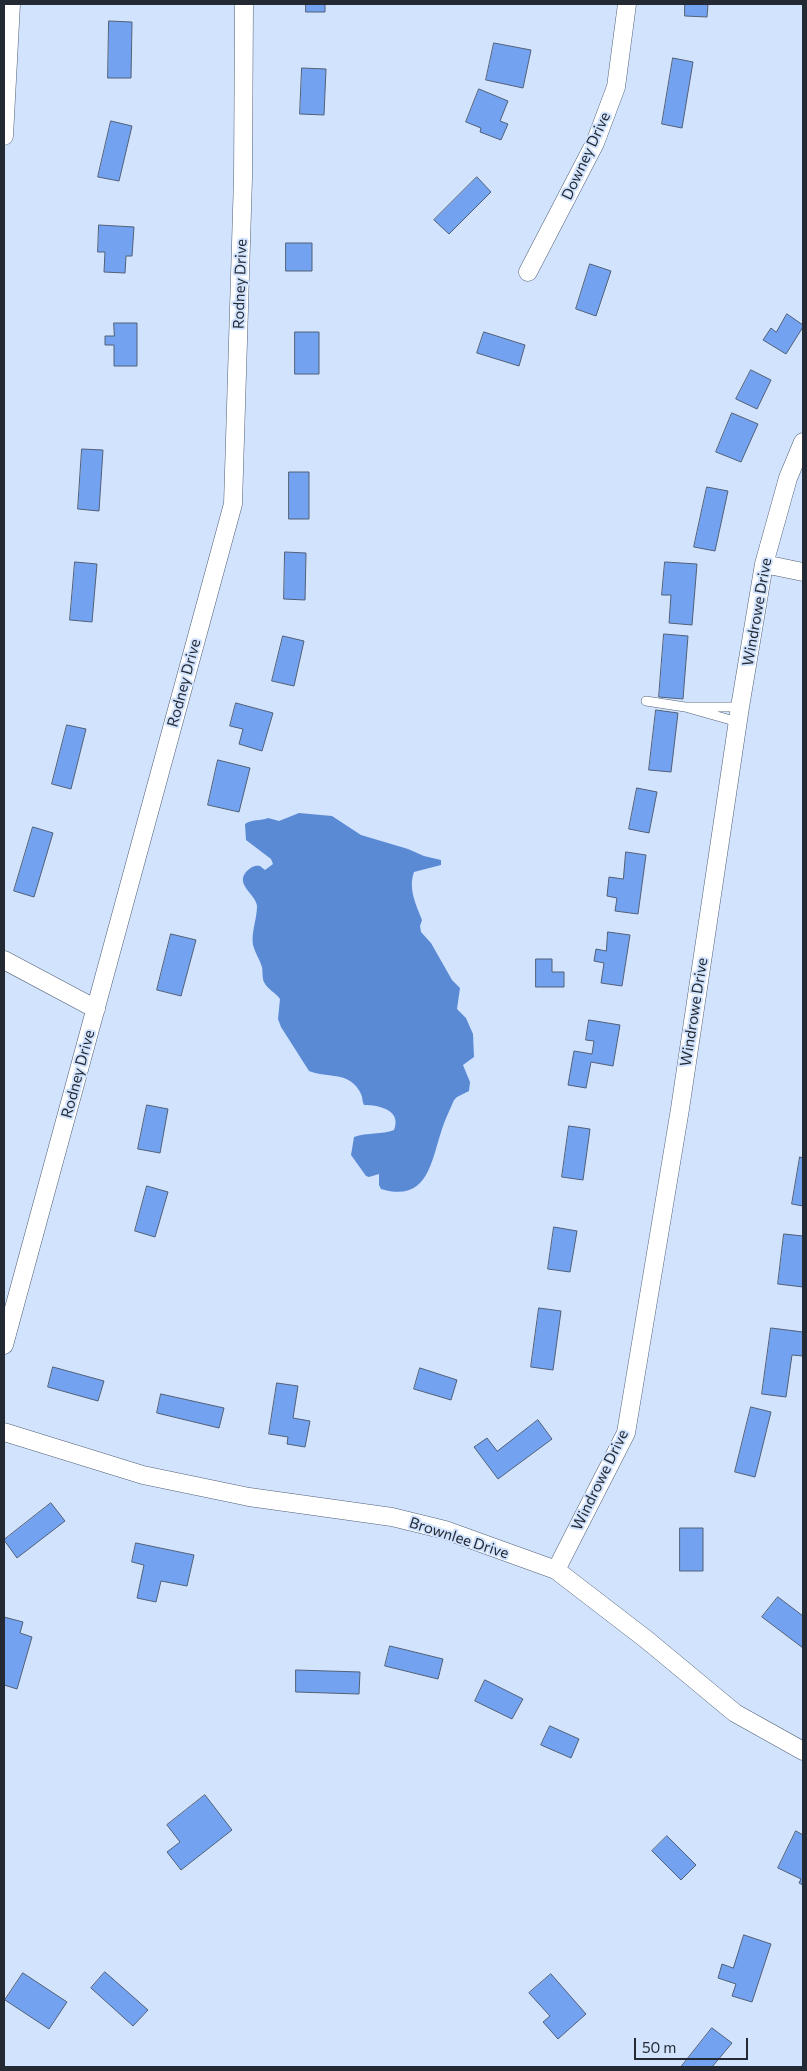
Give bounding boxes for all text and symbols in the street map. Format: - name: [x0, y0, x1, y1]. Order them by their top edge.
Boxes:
- street label: Downey Drive: [558, 109, 614, 203]
- street label: Rodney Drive: [229, 239, 251, 329]
- street label: Windrowe Drive: [739, 556, 775, 668]
- street label: Rodney Drive: [164, 637, 204, 729]
- street label: Windrowe Drive: [677, 956, 711, 1068]
- street label: Rodney Drive: [58, 1028, 98, 1120]
- street label: Windrowe Drive: [568, 1427, 632, 1533]
- street label: Brownlee Drive: [407, 1513, 511, 1563]
- scale bar: [637, 2028, 751, 2060]
- text: 50 m: [642, 2038, 676, 2056]

